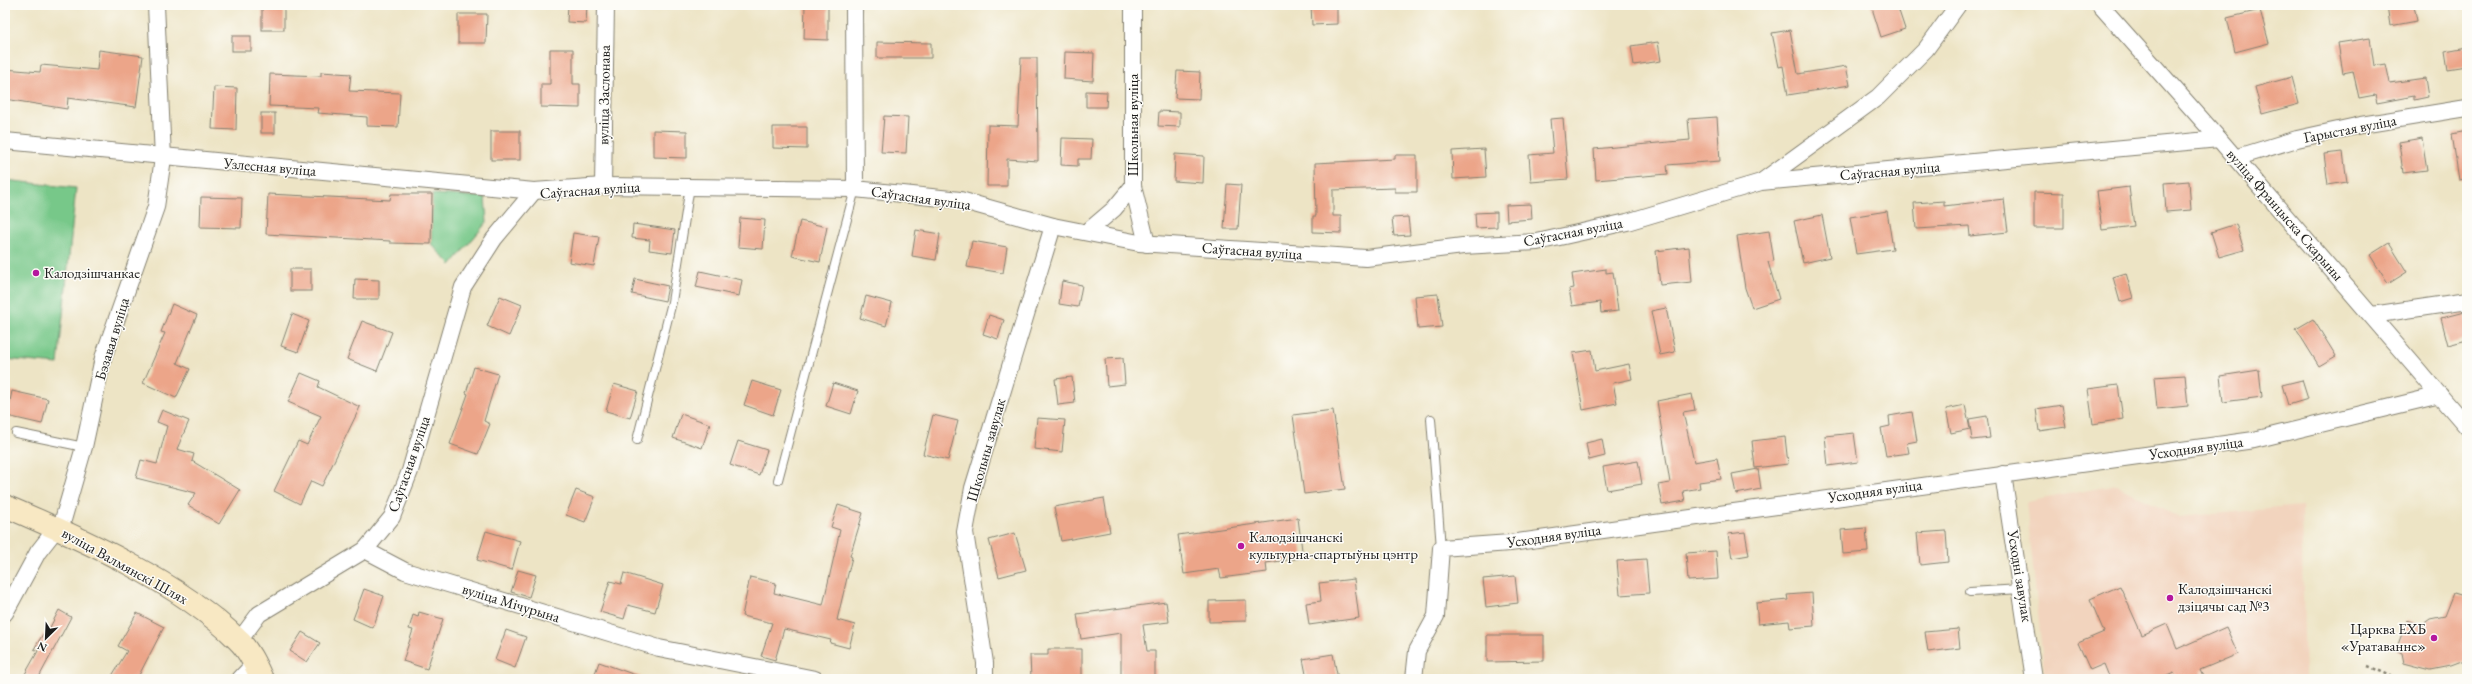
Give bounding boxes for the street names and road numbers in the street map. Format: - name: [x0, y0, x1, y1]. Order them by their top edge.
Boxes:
- street label: вуліца Заслонава: [593, 45, 614, 145]
- street label: Школьная вуліца: [1123, 74, 1142, 176]
- street label: Гарыстая вуліца: [2302, 110, 2398, 147]
- street label: вуліца Францыска Скарыны: [2223, 145, 2348, 285]
- street label: Узлесная вуліца: [222, 153, 317, 180]
- street label: Саўгасная вуліца: [1839, 157, 1941, 184]
- street label: Саўгасная вуліца: [539, 177, 641, 202]
- street label: Саўгасная вуліца: [870, 181, 972, 214]
- street label: Саўгасная вуліца: [1522, 213, 1624, 250]
- street label: Саўгасная вуліца: [1201, 238, 1303, 263]
- street label: Бэзавая вуліца: [90, 295, 133, 382]
- street label: Школьны завулак: [962, 396, 1009, 504]
- street label: Саўгасная вуліца: [383, 413, 434, 515]
- street label: Усходняя вуліца: [2147, 431, 2244, 464]
- street label: Усходняя вуліца: [1826, 474, 1923, 507]
- street label: Усходняя вуліца: [1505, 519, 1602, 552]
- street label: вуліца Валмянскі Шлях: [59, 523, 192, 608]
- street label: Усходні завулак: [2004, 528, 2037, 623]
- street label: вуліца Мічурына: [460, 579, 562, 626]

